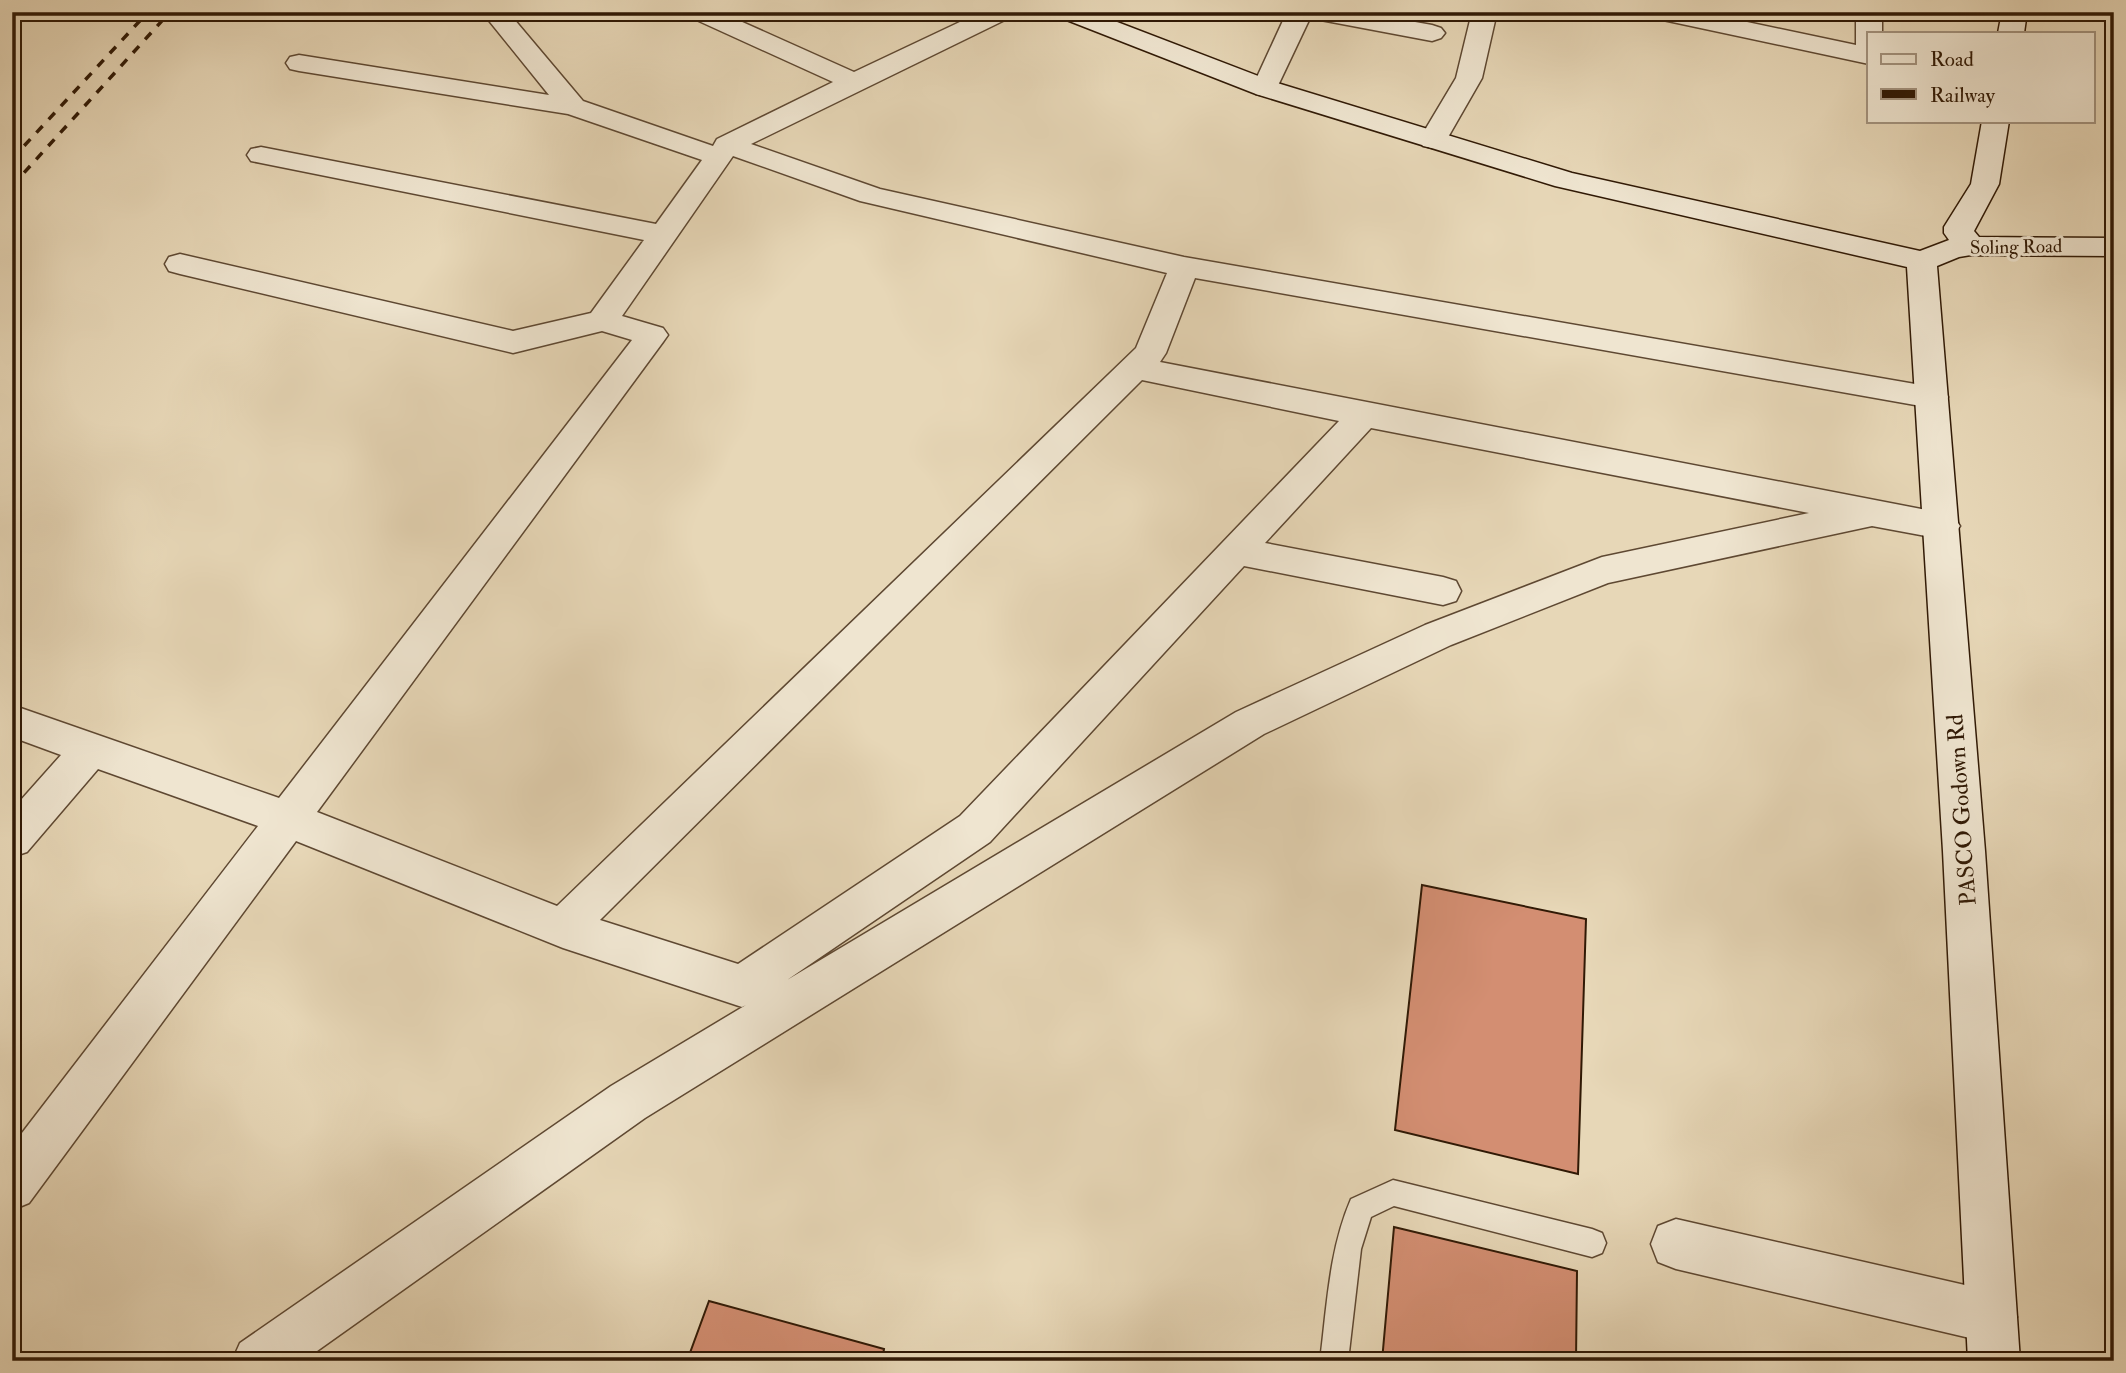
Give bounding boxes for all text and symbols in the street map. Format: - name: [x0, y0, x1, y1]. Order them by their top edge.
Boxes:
- legend: [1867, 32, 2094, 122]
- text: Road: [1930, 46, 1975, 73]
- text: Railway: [1930, 82, 1996, 109]
- street label: Soling Road: [1970, 234, 2063, 260]
- street label: PASCO Godown Rd: [1940, 713, 1983, 907]

